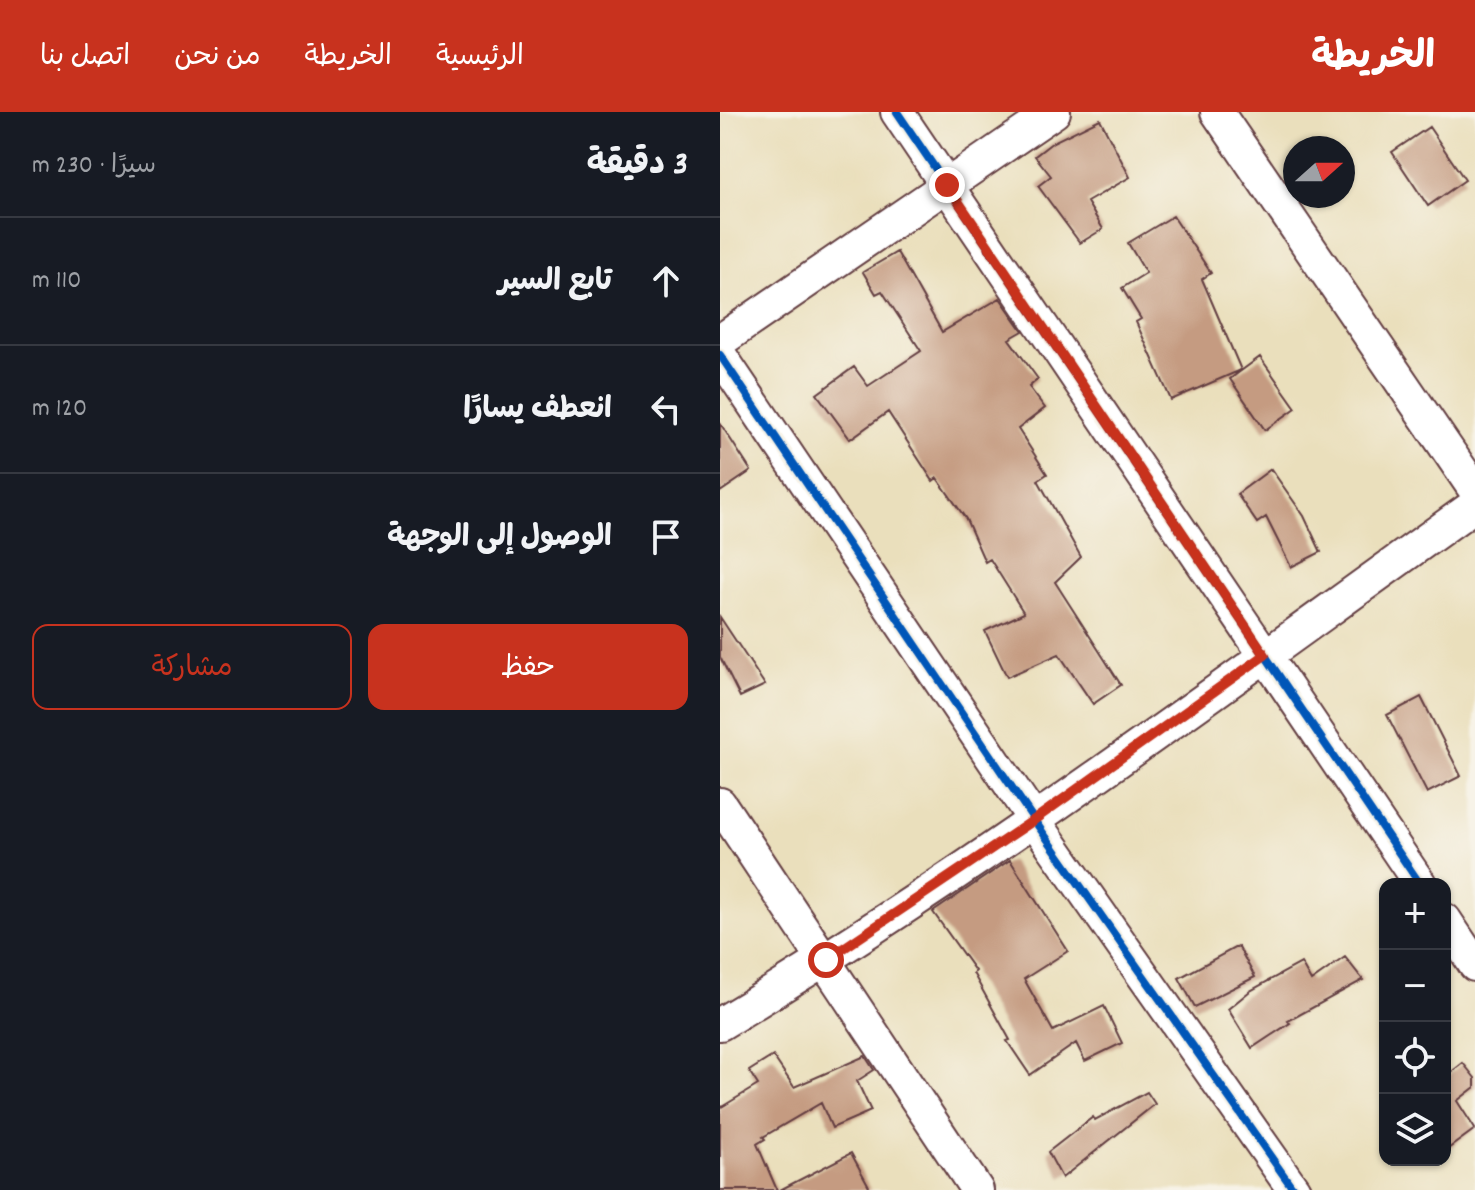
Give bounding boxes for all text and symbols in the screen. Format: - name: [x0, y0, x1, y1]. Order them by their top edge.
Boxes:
- text: الخريطة: [1311, 32, 1435, 87]
- text: اتصل بنا: [40, 39, 130, 79]
- text: من نحن: [174, 39, 261, 79]
- text: الخريطة: [305, 39, 392, 79]
- text: الرئيسية: [436, 39, 524, 79]
- north arrow: [1283, 136, 1355, 208]
- text: 3 دقيقة: [587, 142, 688, 191]
- text: سيرًا · 230 m: [32, 148, 156, 185]
- route end: [929, 167, 965, 203]
- icon: ahead: [644, 259, 688, 303]
- text: تابع السير: [498, 262, 612, 305]
- text: 110 m: [32, 263, 81, 300]
- icon: left: [644, 387, 688, 431]
- text: انعطف يسارًا: [463, 390, 612, 433]
- text: 120 m: [32, 391, 87, 428]
- icon: arrive: [644, 515, 688, 559]
- text: الوصول إلى الوجهة: [387, 518, 612, 561]
- button: مشاركة: [32, 624, 352, 710]
- button: حفظ: [368, 624, 688, 710]
- map controls: [1379, 878, 1451, 1166]
- button: +: [1379, 878, 1451, 950]
- route start: [808, 942, 844, 978]
- button: −: [1379, 950, 1451, 1022]
- button: locate: [1379, 1022, 1451, 1094]
- button: layers: [1379, 1094, 1451, 1166]

